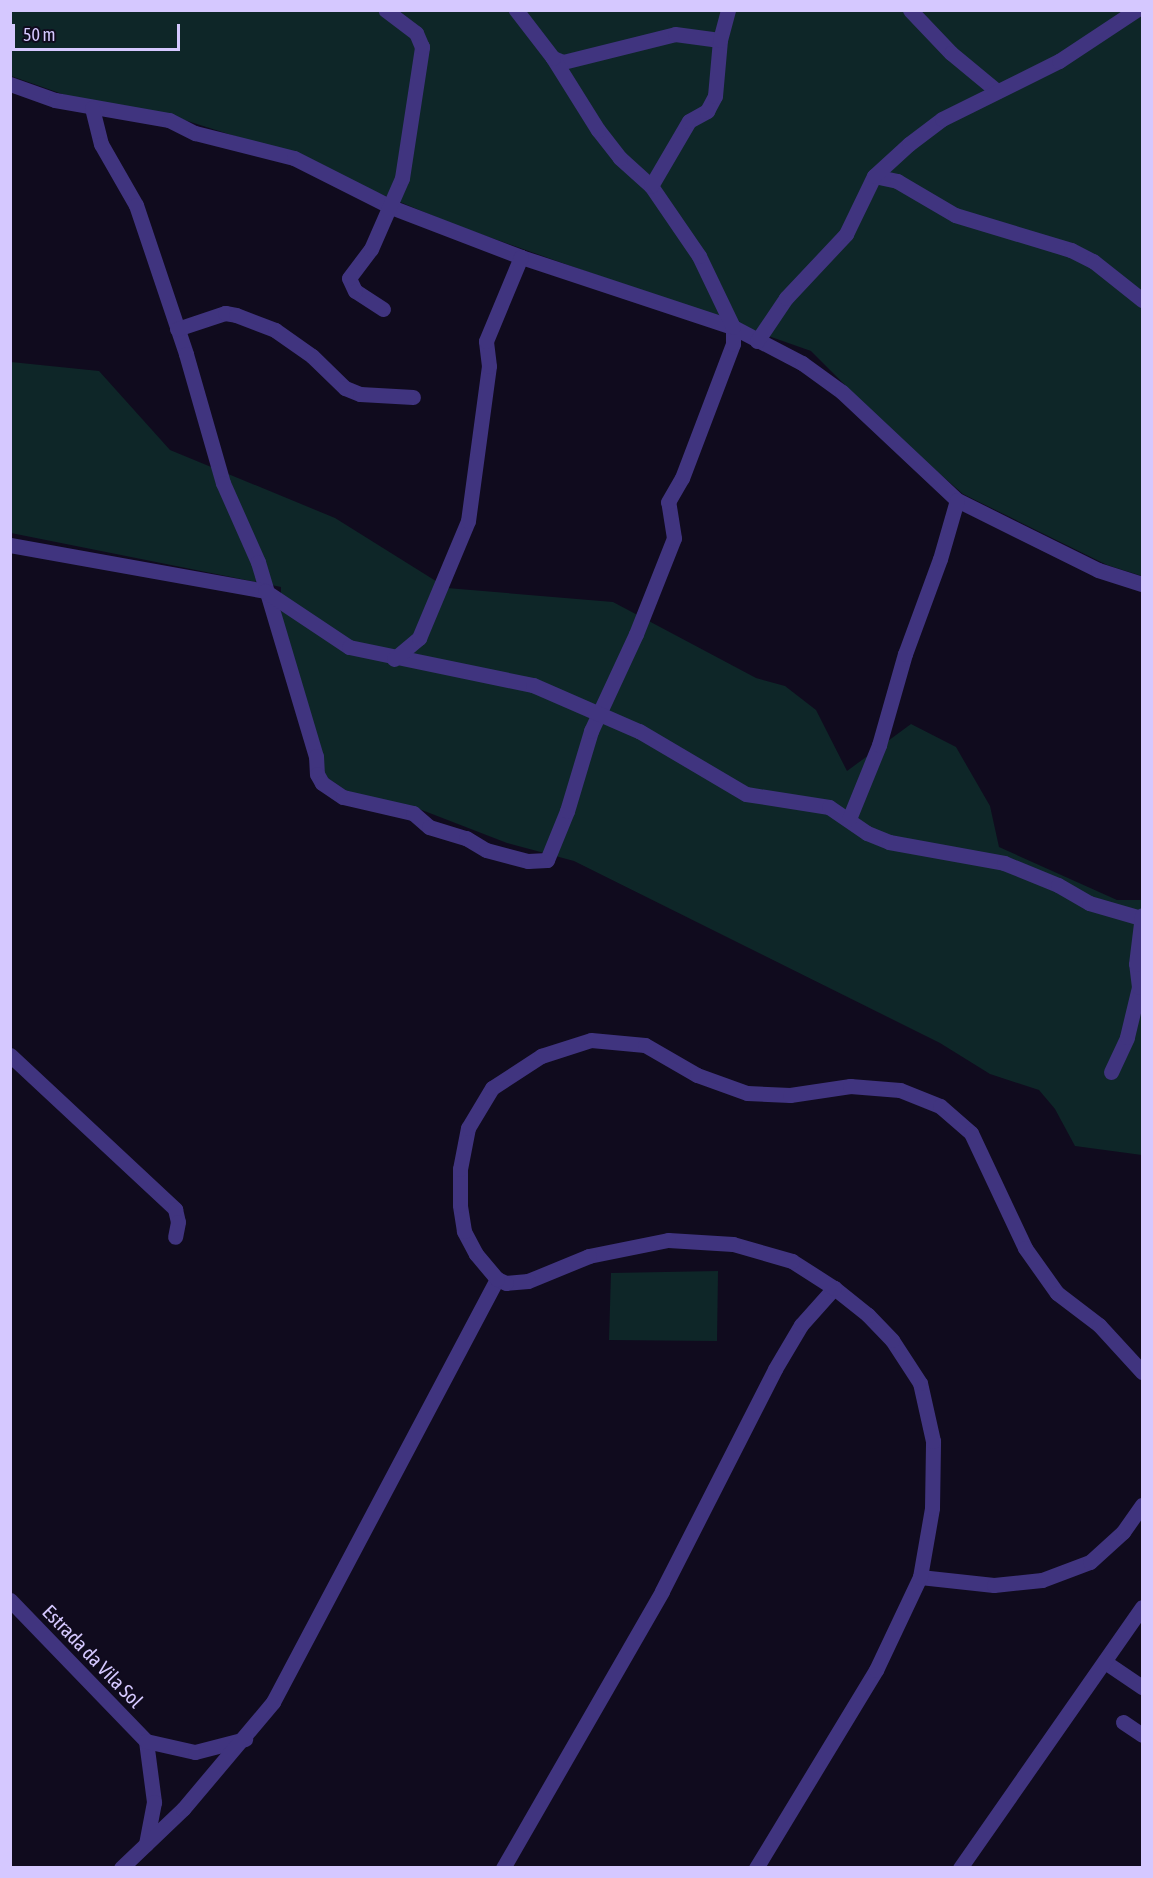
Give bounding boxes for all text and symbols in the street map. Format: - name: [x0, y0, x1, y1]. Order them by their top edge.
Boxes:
- scale bar: [15, 12, 183, 50]
- text: 50 m: [23, 24, 55, 45]
- street label: Estrada da Vila Sol: [38, 1599, 148, 1713]

